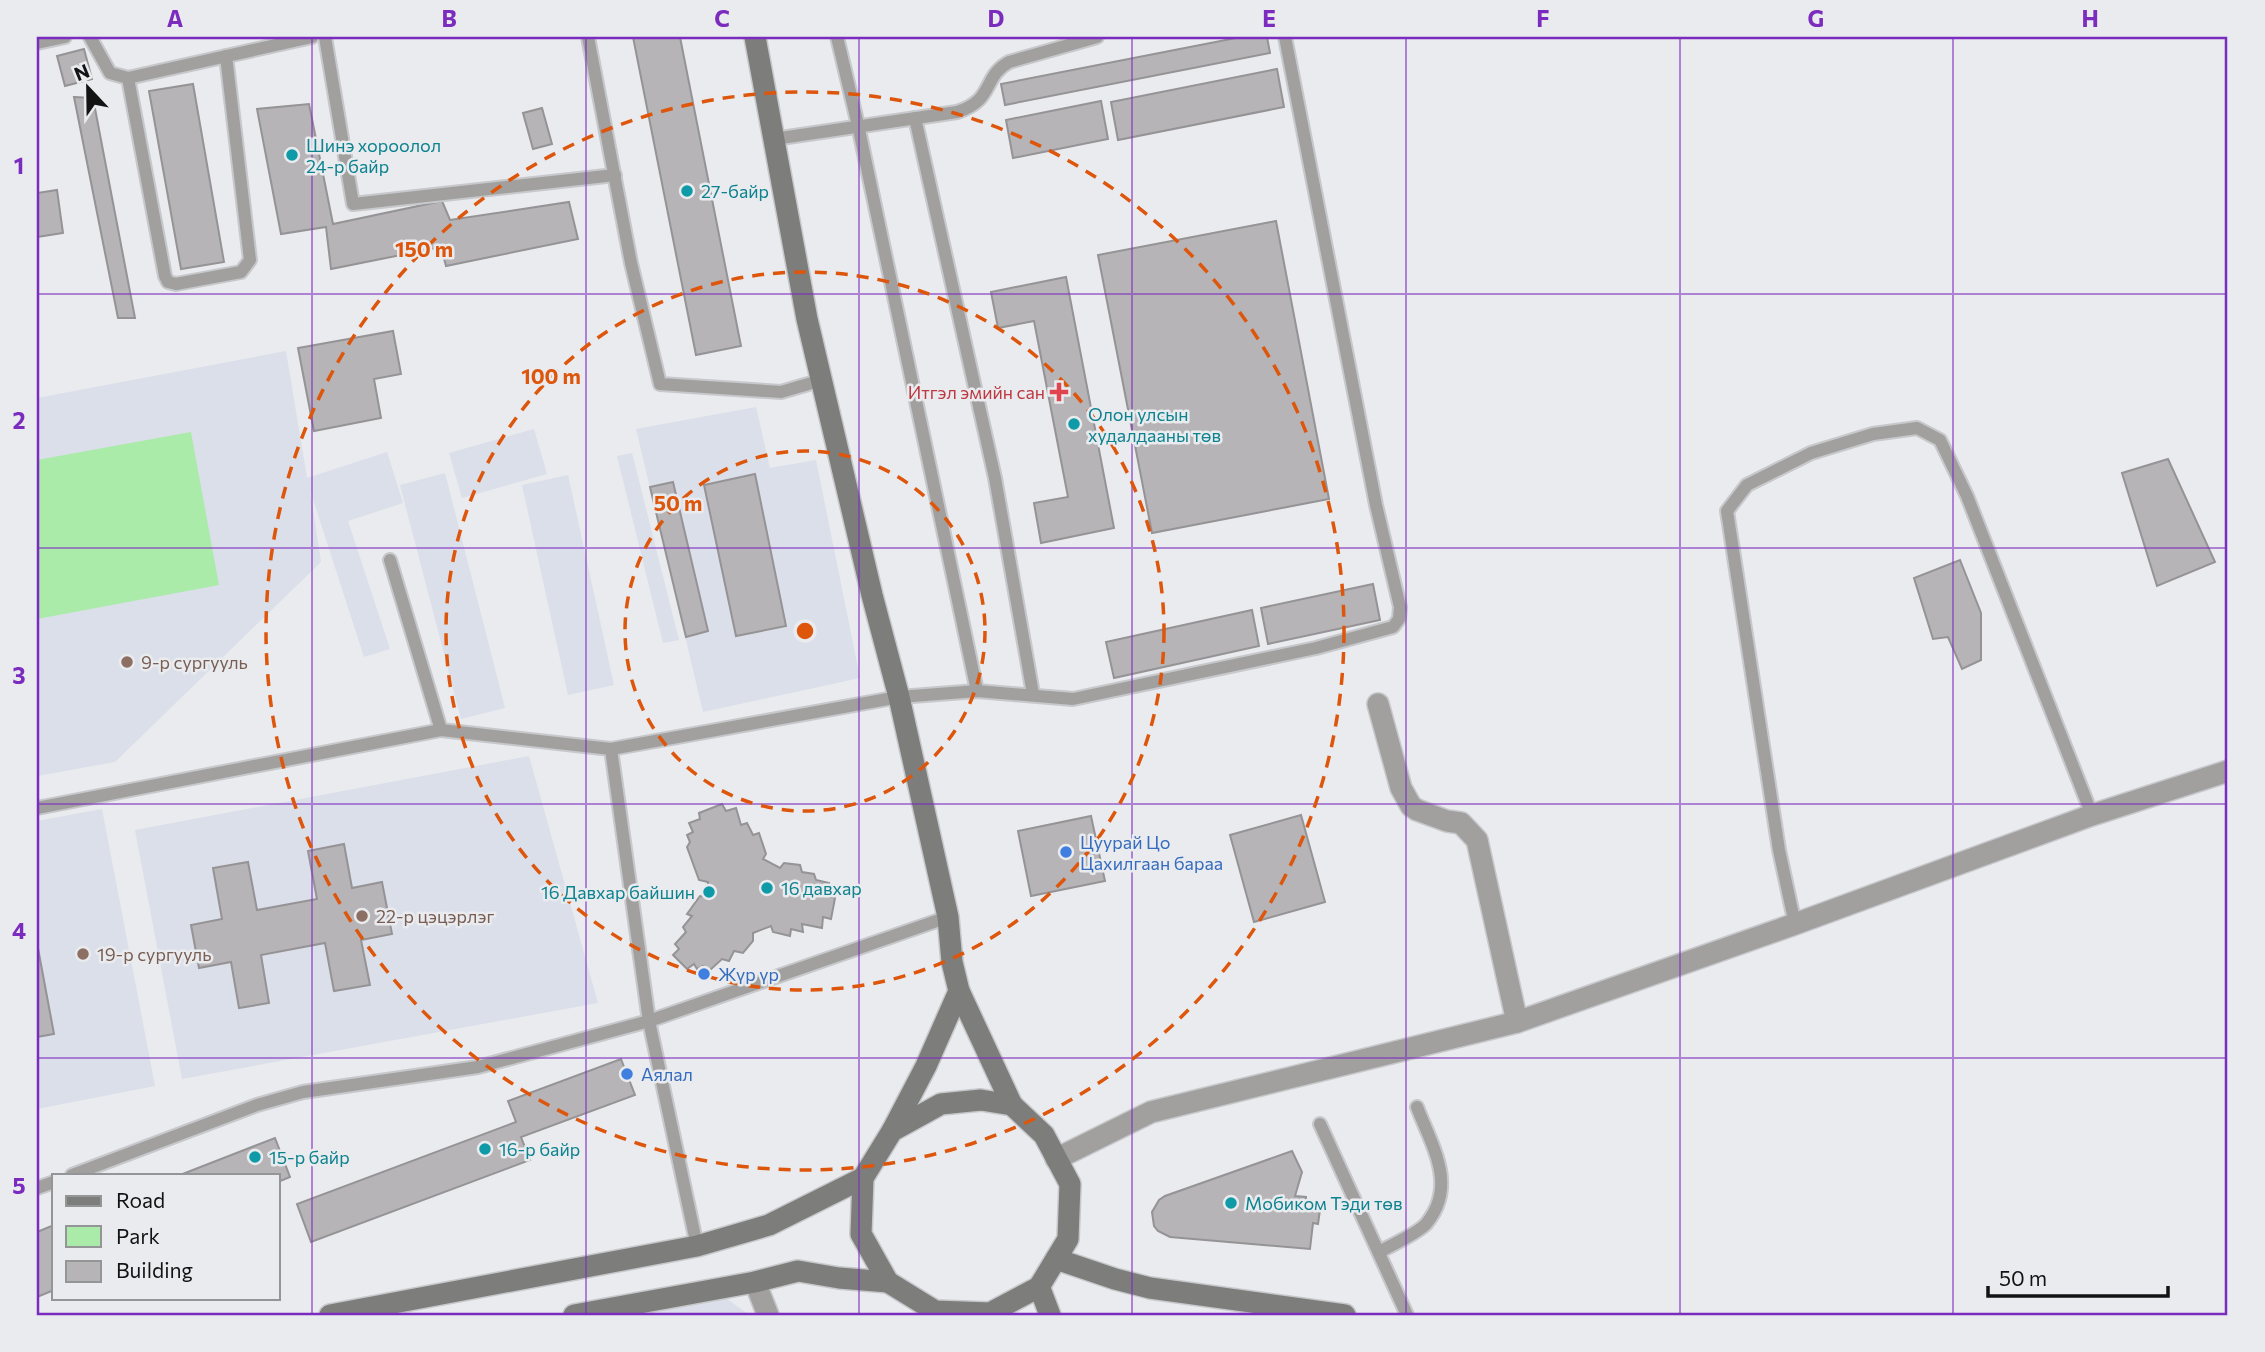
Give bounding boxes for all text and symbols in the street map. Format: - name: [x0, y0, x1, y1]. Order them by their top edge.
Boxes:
- text: A: [167, 4, 184, 32]
- text: B: [441, 4, 457, 32]
- text: C: [714, 4, 730, 32]
- text: D: [988, 4, 1005, 32]
- text: E: [1262, 4, 1276, 32]
- text: F: [1536, 4, 1550, 32]
- text: G: [1808, 4, 1824, 32]
- text: H: [2081, 4, 2099, 32]
- north arrow: [52, 52, 122, 122]
- text: N: [71, 58, 92, 85]
- place label: Шинэ хороолол 24-р байр: [306, 134, 441, 177]
- marker: Шинэ хороолол 24-р байр: [284, 147, 300, 163]
- text: 1: [14, 151, 24, 179]
- place label: 27-байр: [701, 180, 769, 202]
- marker: 27-байр: [679, 183, 695, 199]
- text: 150 m: [395, 236, 453, 261]
- text: 100 m: [521, 363, 581, 388]
- place label: Итгэл эмийн сан: [908, 381, 1045, 403]
- marker: Итгэл эмийн сан: [1051, 384, 1067, 400]
- place label: Олон улсын худалдааны төв: [1088, 403, 1221, 446]
- text: 2: [12, 406, 26, 434]
- marker: Олон улсын худалдааны төв: [1066, 416, 1082, 432]
- text: 50 m: [654, 490, 702, 515]
- centre of rings: [793, 619, 817, 643]
- place label: 9-р сургууль: [141, 651, 248, 673]
- marker: 9-р сургууль: [119, 654, 135, 670]
- text: 3: [12, 661, 26, 689]
- place label: Цуурай Цо Цахилгаан бараа: [1080, 831, 1223, 874]
- marker: Цуурай Цо Цахилгаан бараа: [1058, 844, 1074, 860]
- place label: 16 давхар: [781, 877, 862, 899]
- marker: 16 давхар: [759, 880, 775, 896]
- place label: 16 Давхар байшин: [541, 881, 695, 903]
- marker: 16 Давхар байшин: [701, 884, 717, 900]
- place label: 22-р цэцэрлэг: [376, 905, 494, 927]
- marker: 22-р цэцэрлэг: [354, 908, 370, 924]
- text: 4: [12, 916, 26, 944]
- place label: 19-р сургууль: [97, 943, 212, 965]
- marker: 19-р сургууль: [75, 946, 91, 962]
- place label: Жүр үр: [718, 963, 779, 985]
- marker: Жүр үр: [696, 966, 712, 982]
- place label: Аялал: [641, 1063, 693, 1085]
- marker: Аялал: [619, 1066, 635, 1082]
- place label: 16-р байр: [499, 1138, 580, 1160]
- marker: 16-р байр: [477, 1141, 493, 1157]
- place label: 15-р байр: [269, 1146, 350, 1168]
- marker: 15-р байр: [247, 1149, 263, 1165]
- text: 5: [12, 1171, 26, 1199]
- legend: [52, 1174, 280, 1300]
- text: Road: [116, 1187, 165, 1212]
- place label: Мобиком Тэди төв: [1245, 1192, 1403, 1214]
- marker: Мобиком Тэди төв: [1223, 1195, 1239, 1211]
- text: Park: [116, 1223, 160, 1248]
- scale bar: [1988, 1254, 2169, 1298]
- text: Building: [116, 1257, 193, 1282]
- text: 50 m: [1999, 1265, 2047, 1290]

